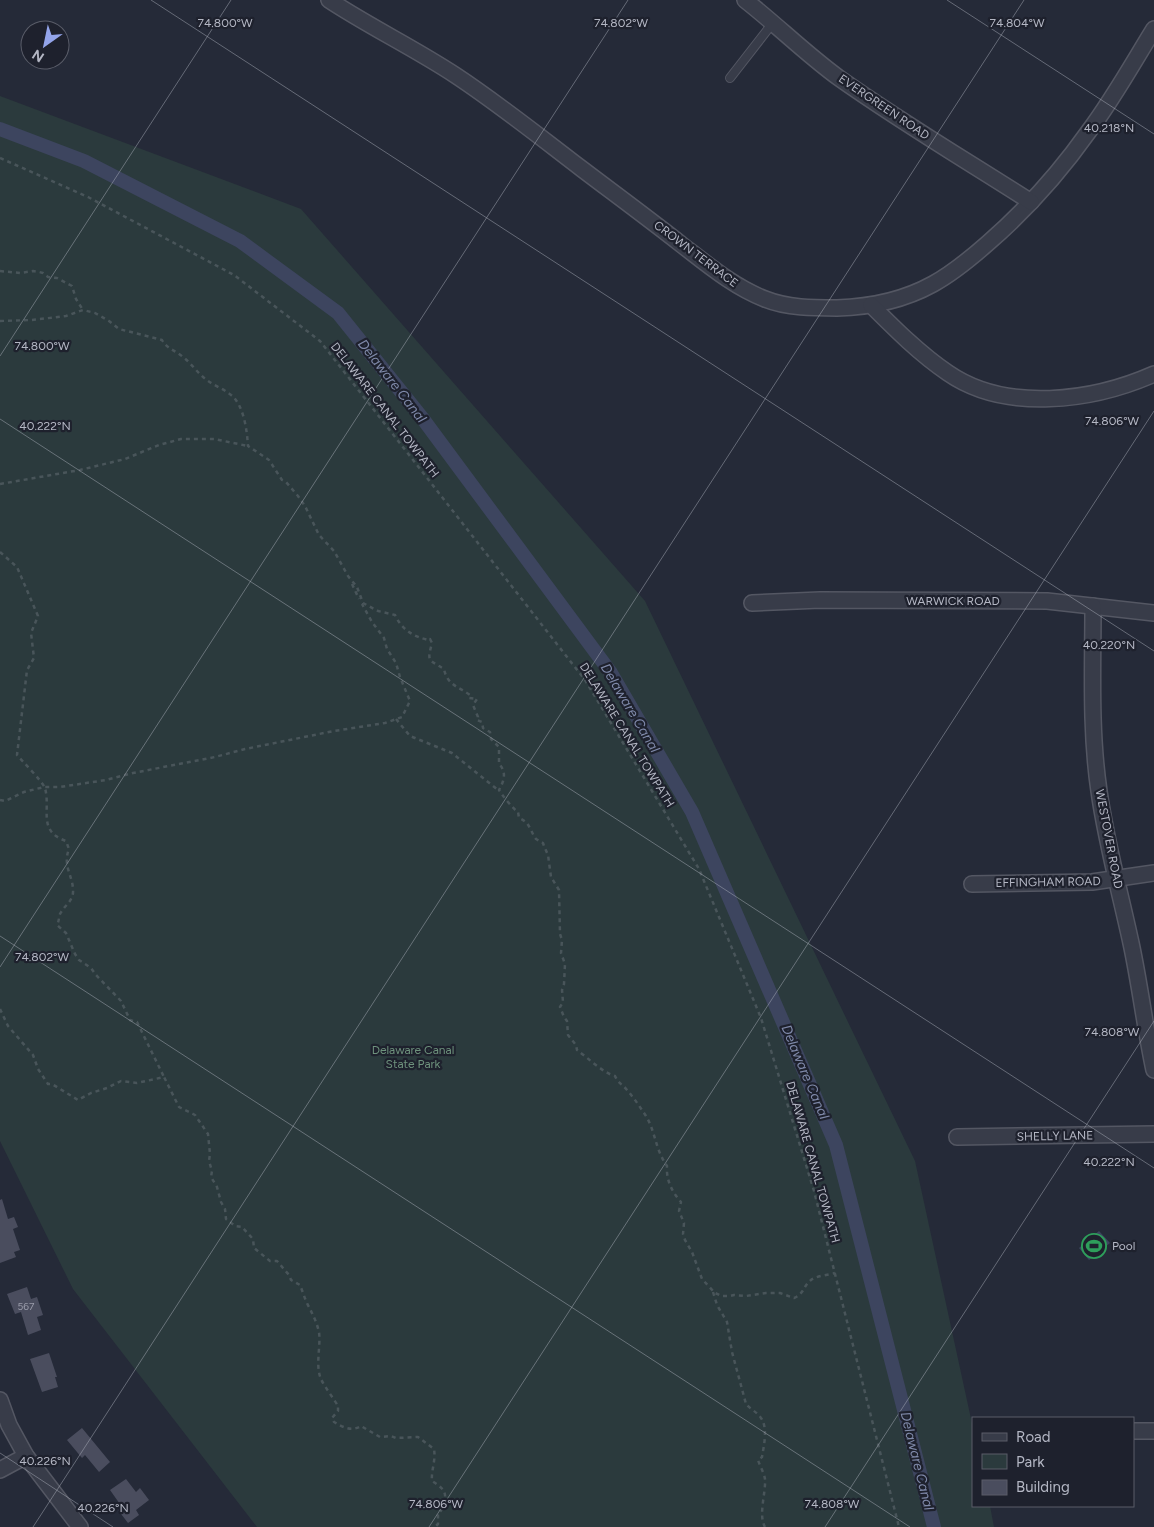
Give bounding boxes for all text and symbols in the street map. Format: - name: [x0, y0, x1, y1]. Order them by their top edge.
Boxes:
- text: 74.800°W: [197, 16, 253, 30]
- text: 74.802°W: [594, 16, 649, 30]
- text: 74.804°W: [990, 16, 1045, 30]
- north arrow: [20, 20, 70, 70]
- text: N: [29, 45, 47, 66]
- street label: EVERGREEN ROAD: [836, 71, 932, 143]
- text: 40.218°N: [1084, 121, 1134, 135]
- street label: CROWN TERRACE: [651, 218, 741, 290]
- water label: Delaware Canal: [354, 336, 430, 427]
- text: 74.800°W: [14, 339, 70, 353]
- street label: DELAWARE CANAL TOWPATH: [328, 340, 442, 480]
- text: 74.806°W: [1085, 414, 1140, 428]
- text: 40.222°N: [19, 419, 71, 433]
- street label: WARWICK ROAD: [906, 594, 1000, 608]
- text: 40.220°N: [1083, 638, 1135, 652]
- street label: DELAWARE CANAL TOWPATH: [577, 660, 677, 810]
- water label: Delaware Canal: [597, 660, 664, 756]
- street label: WESTOVER ROAD: [1093, 788, 1125, 890]
- street label: EFFINGHAM ROAD: [995, 874, 1101, 890]
- text: 74.802°W: [15, 950, 70, 964]
- water label: Delaware Canal: [777, 1022, 833, 1123]
- text: 74.808°W: [1085, 1025, 1140, 1039]
- park label: Delaware Canal State Park: [372, 1043, 454, 1071]
- street label: DELAWARE CANAL TOWPATH: [783, 1080, 843, 1244]
- street label: SHELLY LANE: [1016, 1128, 1094, 1144]
- text: 40.222°N: [1083, 1155, 1135, 1169]
- sports icon: Pool: [1081, 1233, 1107, 1259]
- place label: Pool: [1112, 1239, 1135, 1253]
- house number: 567: [18, 1300, 35, 1313]
- water label: Delaware Canal: [897, 1410, 938, 1513]
- legend: [972, 1417, 1134, 1507]
- text: Road: [1016, 1428, 1051, 1446]
- text: Park: [1016, 1453, 1045, 1471]
- text: 40.226°N: [19, 1454, 71, 1468]
- text: Building: [1016, 1478, 1070, 1496]
- text: 74.806°W: [409, 1497, 464, 1511]
- text: 74.808°W: [805, 1497, 860, 1511]
- text: 40.226°N: [77, 1501, 129, 1515]

